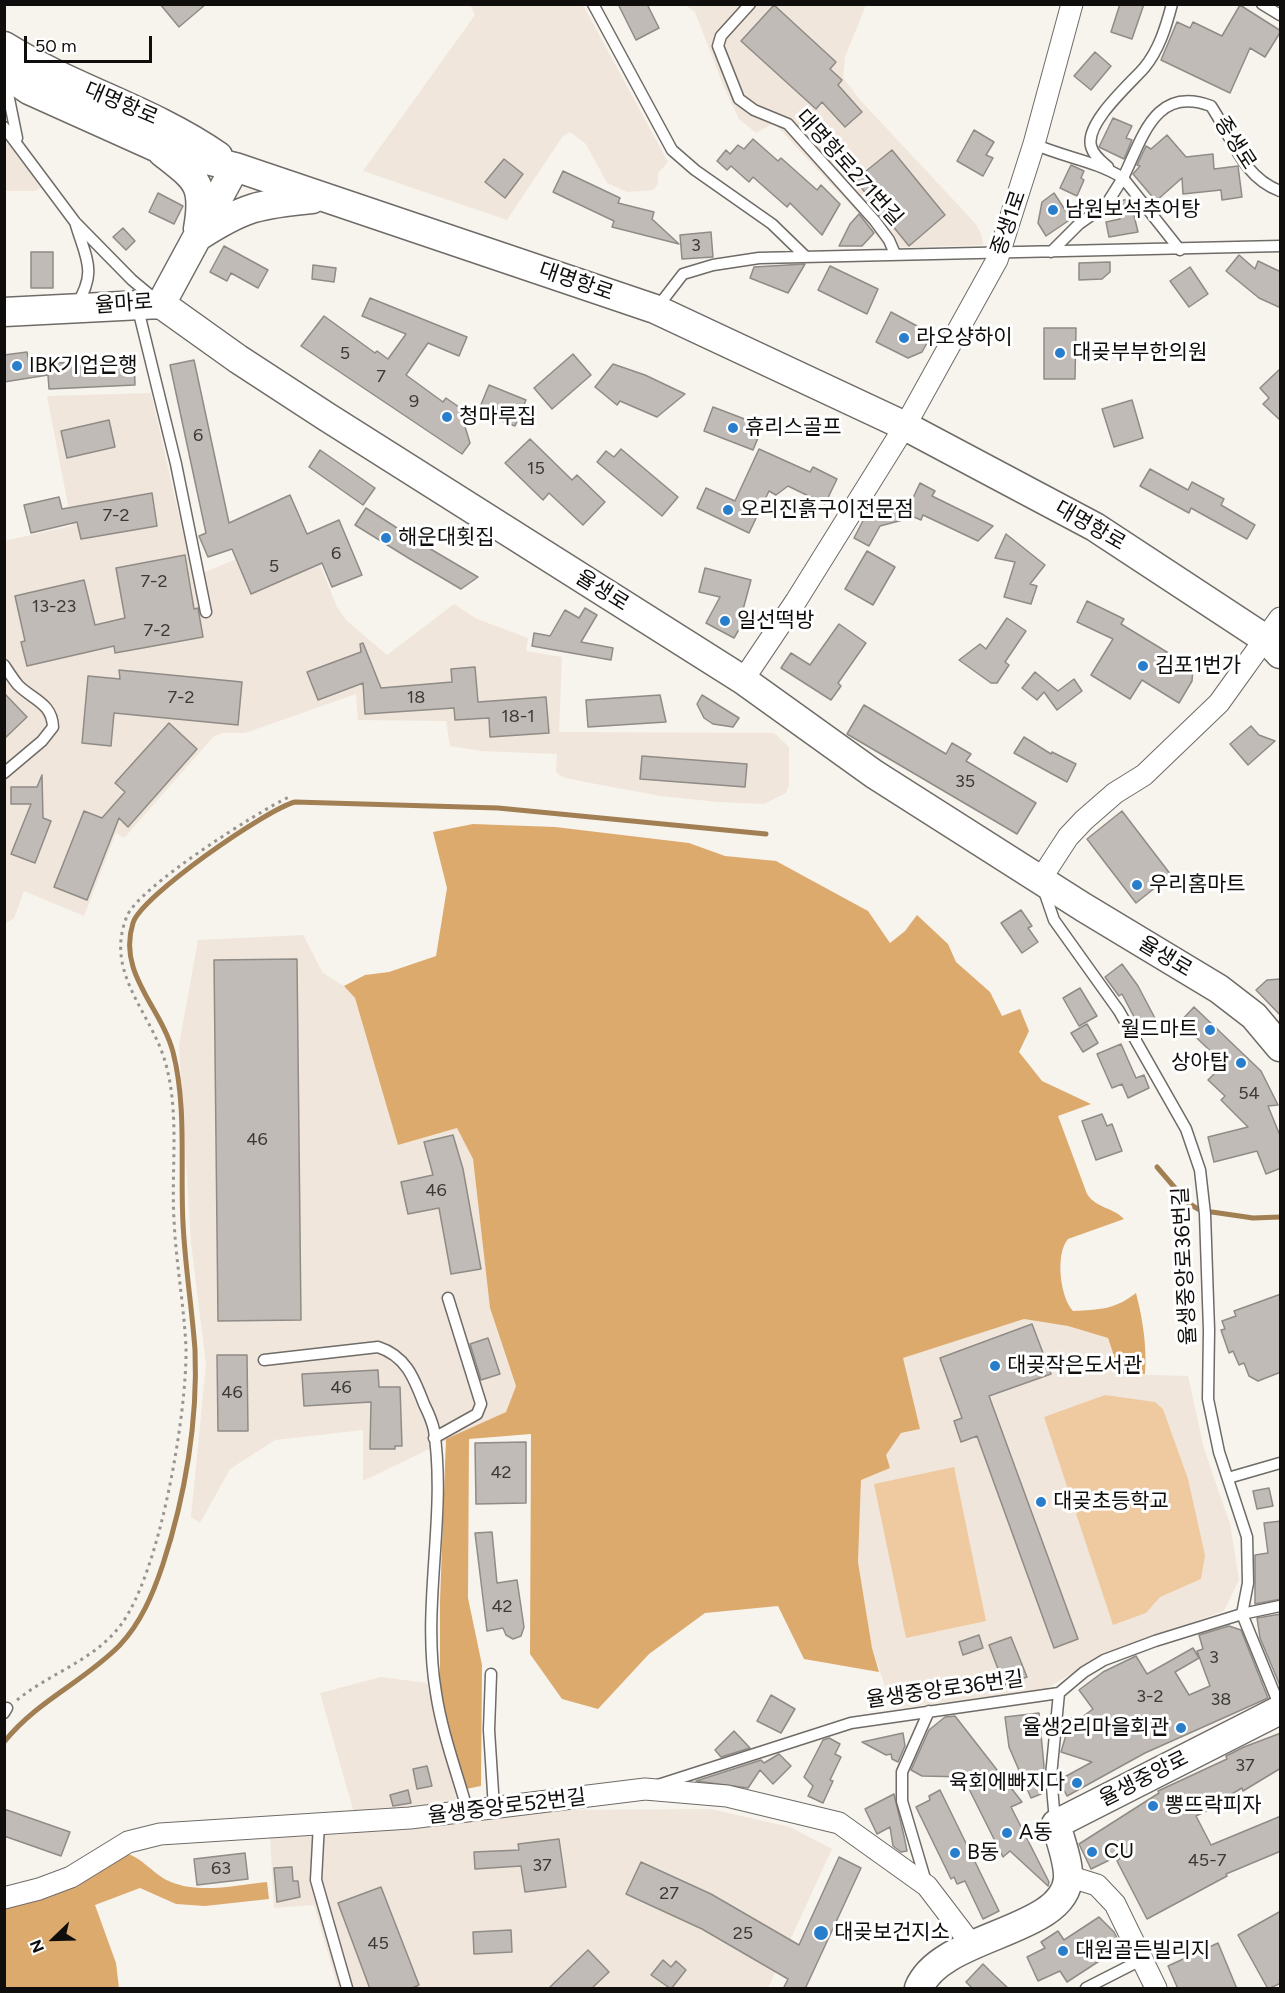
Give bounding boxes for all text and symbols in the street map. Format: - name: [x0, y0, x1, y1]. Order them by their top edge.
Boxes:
- scale bar: [27, 24, 154, 62]
- text: 50 m: [35, 35, 77, 57]
- street label: 대명항로: [81, 77, 161, 131]
- street label: 대명항로271번길: [790, 105, 908, 231]
- street label: 종생로: [1209, 112, 1261, 174]
- street label: 종생1로: [986, 187, 1032, 259]
- place label: 남원보석추어탕: [1065, 197, 1200, 223]
- marker: 남원보석추어탕: [1046, 203, 1060, 217]
- house number: 3: [691, 235, 701, 257]
- street label: 대명항로: [535, 258, 617, 306]
- street label: 율마로: [94, 289, 154, 319]
- place label: 라오샹하이: [916, 325, 1013, 351]
- marker: 라오샹하이: [897, 331, 911, 345]
- place label: 대곶부부한의원: [1072, 340, 1207, 366]
- house number: 5: [340, 343, 350, 365]
- marker: 대곶부부한의원: [1053, 346, 1067, 360]
- place label: IBK기업은행: [29, 353, 138, 379]
- marker: IBK기업은행: [10, 359, 24, 373]
- house number: 7: [376, 366, 386, 388]
- house number: 9: [409, 391, 419, 413]
- place label: 청마루집: [459, 404, 536, 430]
- marker: 청마루집: [440, 410, 454, 424]
- place label: 휴리스골프: [745, 415, 842, 441]
- marker: 휴리스골프: [726, 421, 740, 435]
- house number: 6: [193, 425, 203, 447]
- house number: 15: [527, 458, 545, 480]
- street label: 대명항로: [1050, 496, 1130, 556]
- place label: 오리진흙구이전문점: [740, 497, 914, 523]
- marker: 오리진흙구이전문점: [721, 503, 735, 517]
- house number: 7-2: [102, 505, 130, 527]
- place label: 해운대횟집: [398, 525, 495, 551]
- marker: 해운대횟집: [379, 531, 393, 545]
- house number: 6: [331, 543, 341, 565]
- house number: 5: [269, 556, 279, 578]
- street label: 율생로: [571, 565, 633, 617]
- house number: 7-2: [140, 571, 168, 593]
- house number: 13-23: [32, 596, 76, 618]
- place label: 일선떡방: [737, 608, 814, 634]
- marker: 일선떡방: [718, 614, 732, 628]
- house number: 7-2: [143, 620, 171, 642]
- place label: 김포1번가: [1155, 653, 1241, 679]
- marker: 김포1번가: [1136, 659, 1150, 673]
- house number: 7-2: [167, 687, 195, 709]
- house number: 18: [407, 687, 425, 709]
- house number: 18-1: [501, 706, 535, 728]
- house number: 35: [955, 771, 975, 793]
- place label: 우리홈마트: [1149, 872, 1246, 898]
- marker: 우리홈마트: [1130, 878, 1144, 892]
- street label: 율생로: [1134, 931, 1196, 983]
- place label: 월드마트: [1121, 1017, 1198, 1043]
- marker: 월드마트: [1203, 1023, 1217, 1037]
- place label: 상아탑: [1171, 1050, 1229, 1076]
- marker: 상아탑: [1234, 1056, 1248, 1070]
- house number: 54: [1238, 1083, 1260, 1105]
- house number: 46: [246, 1129, 268, 1151]
- house number: 46: [425, 1180, 447, 1202]
- street label: 율생중앙로36번길: [1168, 1186, 1202, 1346]
- place label: 대곶작은도서관: [1007, 1353, 1142, 1379]
- marker: 대곶작은도서관: [988, 1359, 1002, 1373]
- house number: 46: [330, 1377, 352, 1399]
- house number: 46: [221, 1382, 243, 1404]
- house number: 42: [490, 1462, 512, 1484]
- place label: 대곶초등학교: [1053, 1489, 1169, 1515]
- marker: 대곶초등학교: [1034, 1495, 1048, 1509]
- house number: 42: [491, 1596, 513, 1618]
- house number: 3: [1209, 1647, 1219, 1669]
- street label: 율생중앙로36번길: [865, 1666, 1025, 1714]
- house number: 3-2: [1136, 1686, 1164, 1708]
- house number: 38: [1211, 1689, 1231, 1711]
- place label: 율생2리마을회관: [1022, 1715, 1169, 1741]
- marker: 율생2리마을회관: [1174, 1721, 1188, 1735]
- street label: 율생중앙로: [1095, 1746, 1193, 1812]
- house number: 37: [1235, 1755, 1255, 1777]
- place label: 육회에빠지다: [949, 1770, 1065, 1796]
- marker: 육회에빠지다: [1070, 1776, 1084, 1790]
- street label: 율생중앙로52번길: [427, 1785, 587, 1829]
- place label: 뽕뜨락피자: [1165, 1793, 1262, 1819]
- marker: 뽕뜨락피자: [1146, 1799, 1160, 1813]
- place label: A동: [1019, 1820, 1053, 1846]
- marker: A동: [1000, 1826, 1014, 1840]
- place label: CU: [1104, 1839, 1134, 1865]
- place label: B동: [967, 1840, 999, 1866]
- marker: CU: [1085, 1845, 1099, 1859]
- marker: B동: [948, 1846, 962, 1860]
- house number: 45-7: [1188, 1850, 1226, 1872]
- house number: 37: [532, 1855, 552, 1877]
- house number: 63: [211, 1858, 231, 1880]
- house number: 27: [659, 1883, 679, 1905]
- north arrow: [24, 1909, 84, 1969]
- place label: 대곶보건지소: [834, 1920, 950, 1946]
- house number: 25: [733, 1923, 753, 1945]
- marker: 대곶보건지소: [812, 1924, 830, 1942]
- house number: 45: [367, 1933, 389, 1955]
- text: N: [26, 1937, 48, 1956]
- place label: 대원골든빌리지: [1075, 1938, 1210, 1964]
- marker: 대원골든빌리지: [1056, 1944, 1070, 1958]

